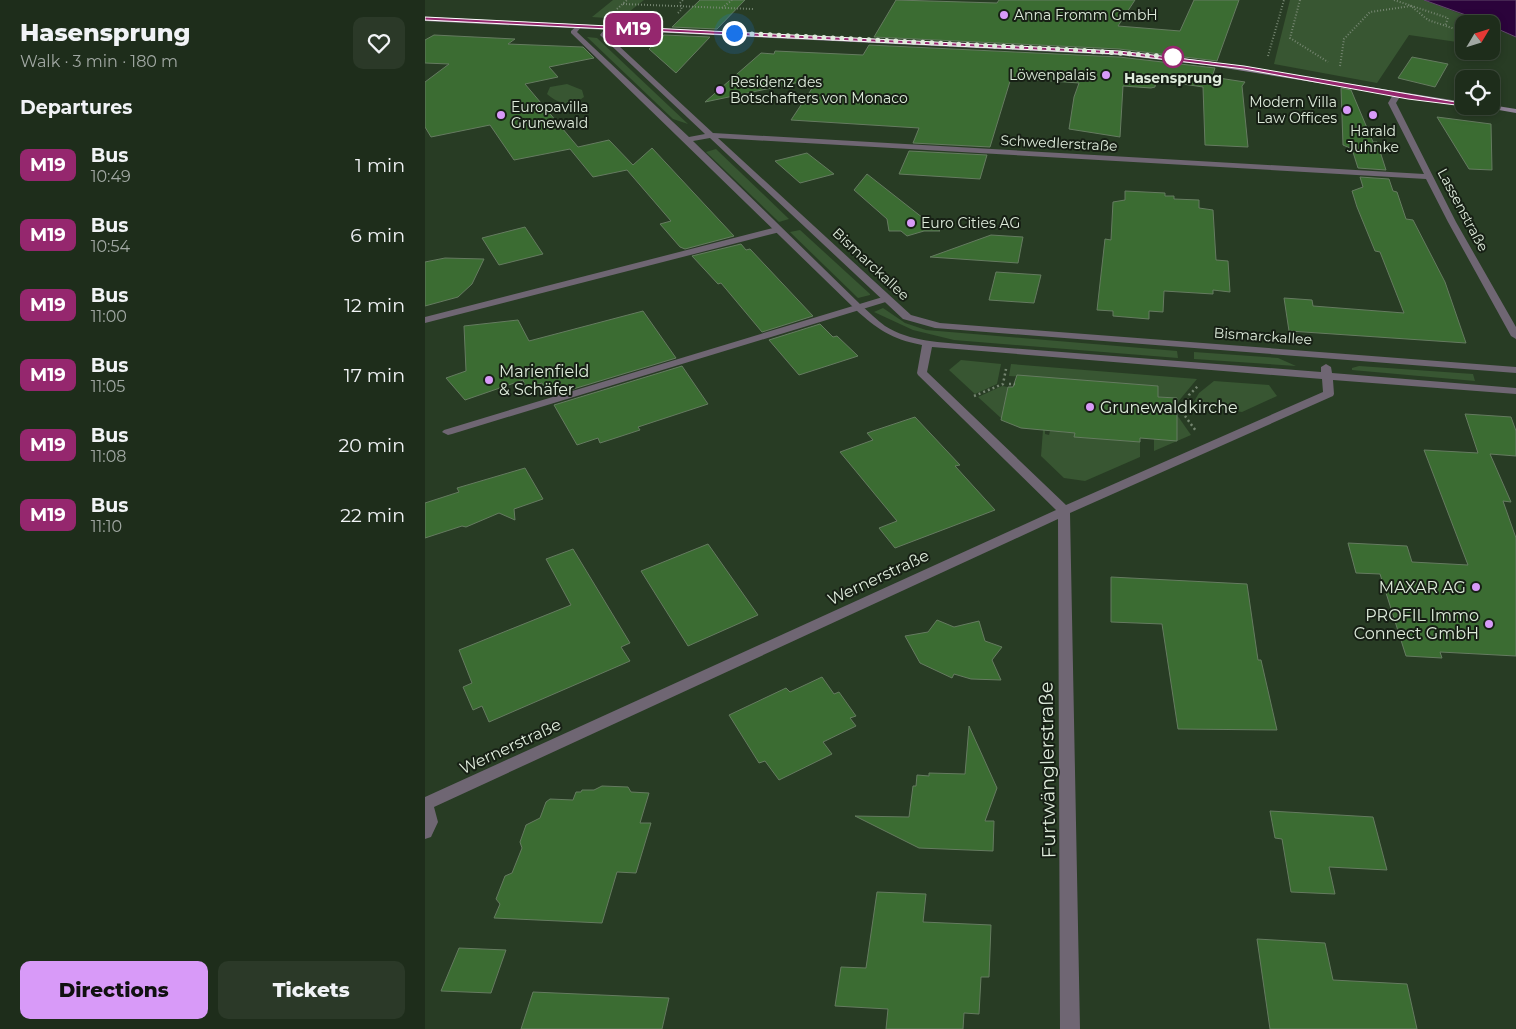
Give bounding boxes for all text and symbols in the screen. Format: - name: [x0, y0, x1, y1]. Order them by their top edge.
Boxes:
- place label: Anna Fromm GmbH: [1014, 6, 1158, 24]
- marker: Anna Fromm GmbH: [998, 9, 1010, 21]
- line badge: M19: [604, 13, 662, 45]
- north arrow: [1455, 15, 1500, 60]
- map controls: [1455, 15, 1500, 115]
- button: heart: [353, 17, 405, 69]
- text: Hasensprung: [20, 18, 191, 47]
- text: M19: [615, 18, 651, 40]
- your location: [722, 21, 747, 46]
- marker: Hasensprung: [1162, 46, 1184, 68]
- text: Walk · 3 min · 180 m: [20, 52, 178, 71]
- place label: Löwenpalais: [1009, 66, 1096, 84]
- marker: Löwenpalais: [1100, 69, 1112, 81]
- place label: Hasensprung: [1124, 69, 1222, 87]
- button: locate: [1455, 70, 1500, 115]
- place label: Residenz des Botschafters von Monaco: [730, 73, 908, 107]
- marker: Residenz des Botschafters von Monaco: [714, 84, 726, 96]
- place label: Modern Villa Law Offices: [1249, 93, 1337, 127]
- text: Departures: [20, 96, 132, 119]
- place label: Europavilla Grunewald: [511, 98, 589, 132]
- marker: Modern Villa Law Offices: [1341, 104, 1353, 116]
- marker: Europavilla Grunewald: [495, 109, 507, 121]
- marker: Harald Juhnke: [1367, 109, 1379, 121]
- place label: Harald Juhnke: [1346, 122, 1399, 156]
- street label: Schwedlerstraße: [1000, 131, 1118, 155]
- text: Bus: [91, 144, 128, 167]
- text: M19: [30, 154, 66, 176]
- text: 1 min: [355, 154, 405, 177]
- street label: Lassenstraße: [1434, 165, 1492, 255]
- text: 10:49: [91, 167, 131, 186]
- text: Bus: [91, 214, 128, 237]
- place label: Euro Cities AG: [921, 214, 1020, 232]
- marker: Euro Cities AG: [905, 217, 917, 229]
- text: M19: [30, 224, 66, 246]
- text: 6 min: [350, 224, 405, 247]
- street label: Bismarckallee: [829, 224, 913, 304]
- text: 10:54: [91, 237, 130, 256]
- text: Bus: [91, 284, 128, 307]
- text: M19: [30, 294, 66, 316]
- text: 12 min: [344, 294, 405, 317]
- text: 11:00: [91, 307, 127, 326]
- street label: Bismarckallee: [1213, 324, 1313, 348]
- text: Bus: [91, 354, 128, 377]
- place label: Marienfield & Schäfer: [499, 362, 589, 399]
- text: M19: [30, 364, 66, 386]
- text: 17 min: [344, 364, 405, 387]
- marker: Marienfield & Schäfer: [483, 374, 495, 386]
- text: 11:05: [91, 377, 125, 396]
- place label: Grunewaldkirche: [1100, 398, 1238, 417]
- marker: Grunewaldkirche: [1084, 401, 1096, 413]
- text: Bus: [91, 424, 128, 447]
- text: M19: [30, 434, 66, 456]
- text: 20 min: [339, 434, 405, 457]
- text: 11:08: [91, 447, 126, 466]
- text: Bus: [91, 494, 128, 517]
- text: M19: [30, 504, 66, 526]
- text: 22 min: [340, 504, 405, 527]
- text: 11:10: [91, 517, 122, 536]
- street label: Wernerstraße: [825, 546, 932, 609]
- place label: MAXAR AG: [1379, 578, 1466, 597]
- marker: MAXAR AG: [1470, 581, 1482, 593]
- place label: PROFIL Immo Connect GmbH: [1354, 606, 1479, 643]
- marker: PROFIL Immo Connect GmbH: [1483, 618, 1495, 630]
- street label: Furtwänglerstraße: [1034, 681, 1061, 859]
- street label: Wernerstraße: [457, 715, 564, 778]
- button: Directions: [20, 961, 208, 1019]
- button: Tickets: [218, 961, 405, 1019]

